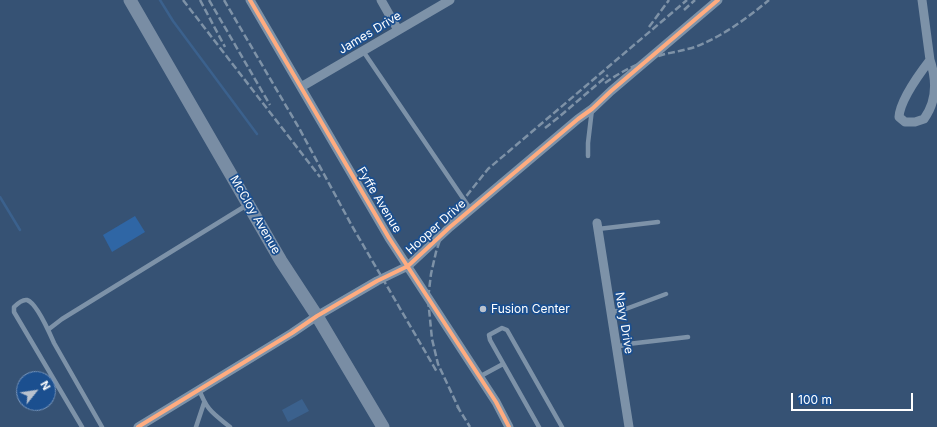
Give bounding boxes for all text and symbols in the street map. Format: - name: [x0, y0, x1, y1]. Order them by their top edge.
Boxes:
- street label: James Drive: [336, 9, 404, 57]
- street label: Fyffe Avenue: [354, 164, 404, 236]
- street label: McCloy Avenue: [227, 173, 283, 257]
- street label: Hooper Drive: [403, 196, 469, 258]
- street label: Navy Drive: [612, 291, 636, 355]
- place label: Fusion Center: [491, 302, 570, 316]
- marker: Fusion Center: [478, 304, 488, 314]
- north arrow: [16, 371, 56, 411]
- text: N: [37, 378, 54, 393]
- scale bar: [793, 385, 915, 411]
- text: 100 m: [798, 392, 832, 407]

